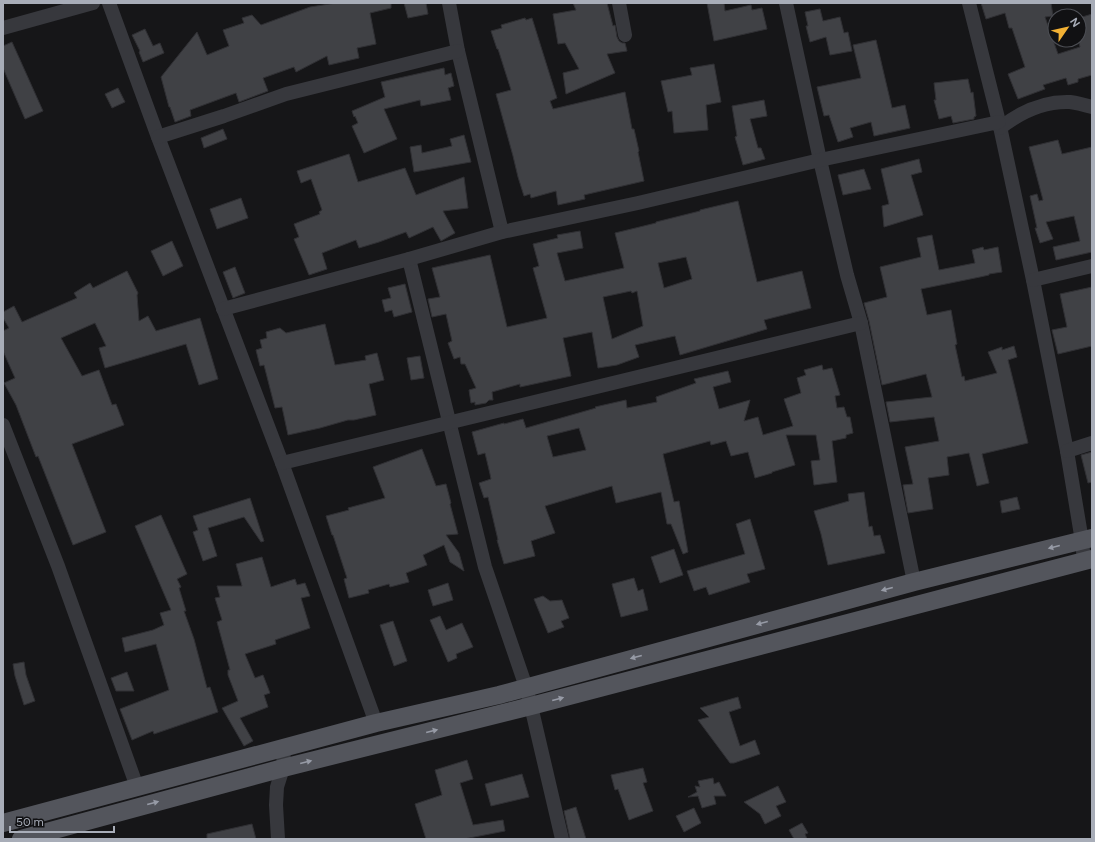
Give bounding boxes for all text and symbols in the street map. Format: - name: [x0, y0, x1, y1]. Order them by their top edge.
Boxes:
- north arrow: [1047, 8, 1087, 48]
- text: N: [1067, 16, 1083, 30]
- one-way arrow: [1048, 545, 1060, 551]
- one-way arrow: [881, 586, 893, 592]
- one-way arrow: [755, 620, 767, 626]
- one-way arrow: [630, 654, 642, 660]
- one-way arrow: [552, 696, 564, 702]
- one-way arrow: [425, 727, 438, 733]
- one-way arrow: [299, 759, 312, 765]
- one-way arrow: [147, 800, 159, 806]
- scale bar: [10, 808, 114, 834]
- text: 50 m: [16, 815, 44, 829]

